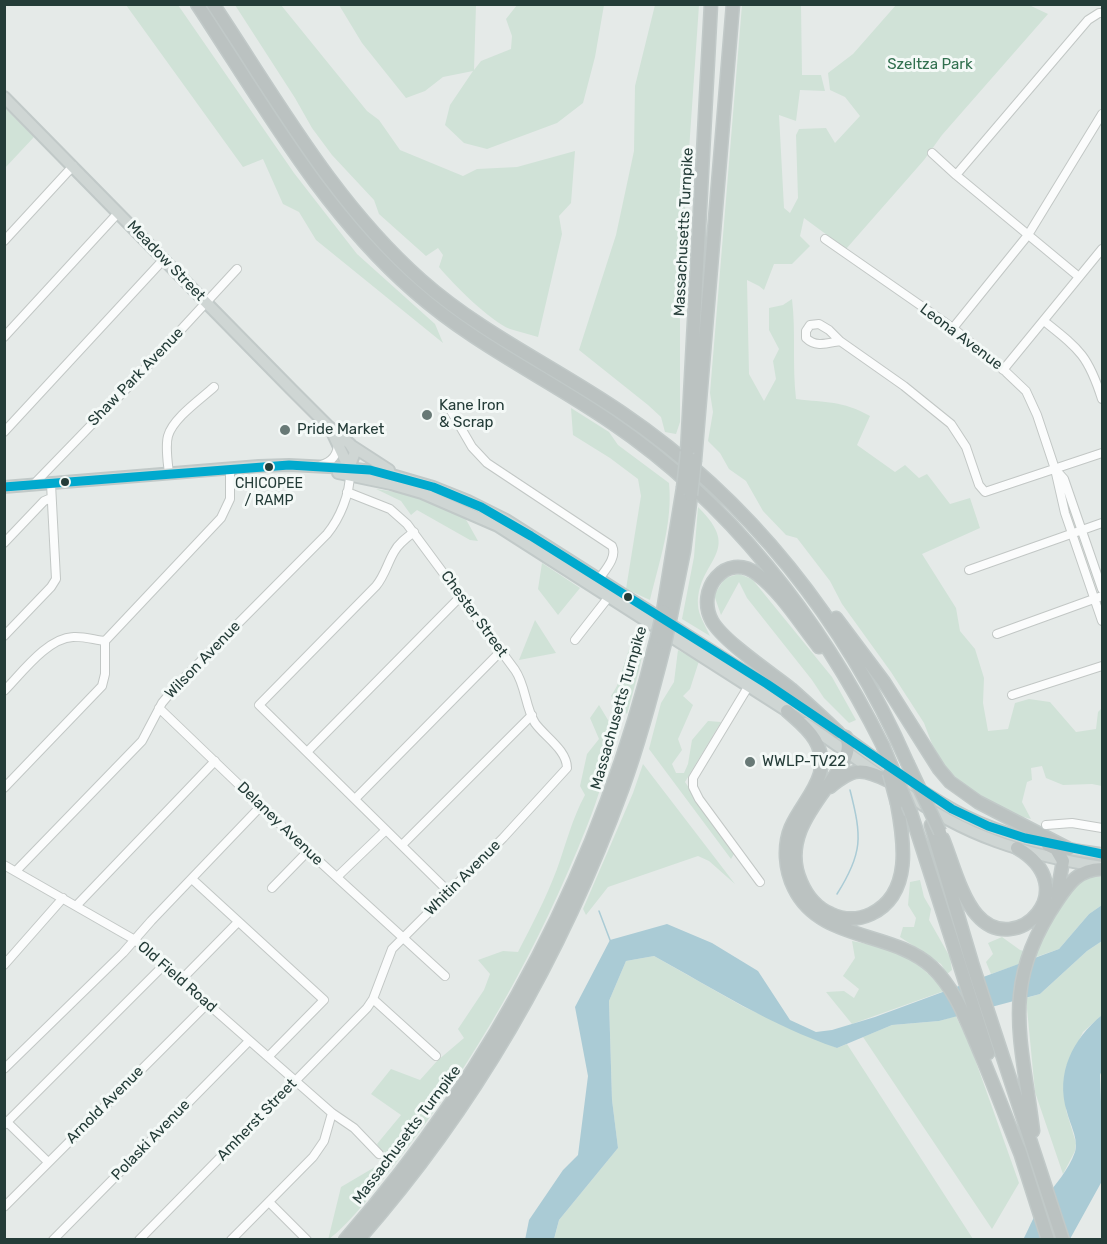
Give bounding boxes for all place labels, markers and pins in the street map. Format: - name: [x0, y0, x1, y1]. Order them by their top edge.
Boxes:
- place label: Kane Iron & Scrap: [439, 397, 505, 432]
- marker: Kane Iron & Scrap: [420, 408, 434, 422]
- place label: Pride Market: [297, 421, 384, 439]
- marker: Pride Market: [278, 423, 292, 437]
- marker: CHICOPEE / RAMP: [263, 461, 275, 473]
- unlabelled marker: [59, 476, 71, 488]
- place label: CHICOPEE / RAMP: [235, 476, 303, 508]
- unlabelled marker: [622, 591, 634, 603]
- place label: WWLP-TV22: [762, 753, 846, 771]
- marker: WWLP-TV22: [743, 755, 757, 769]

